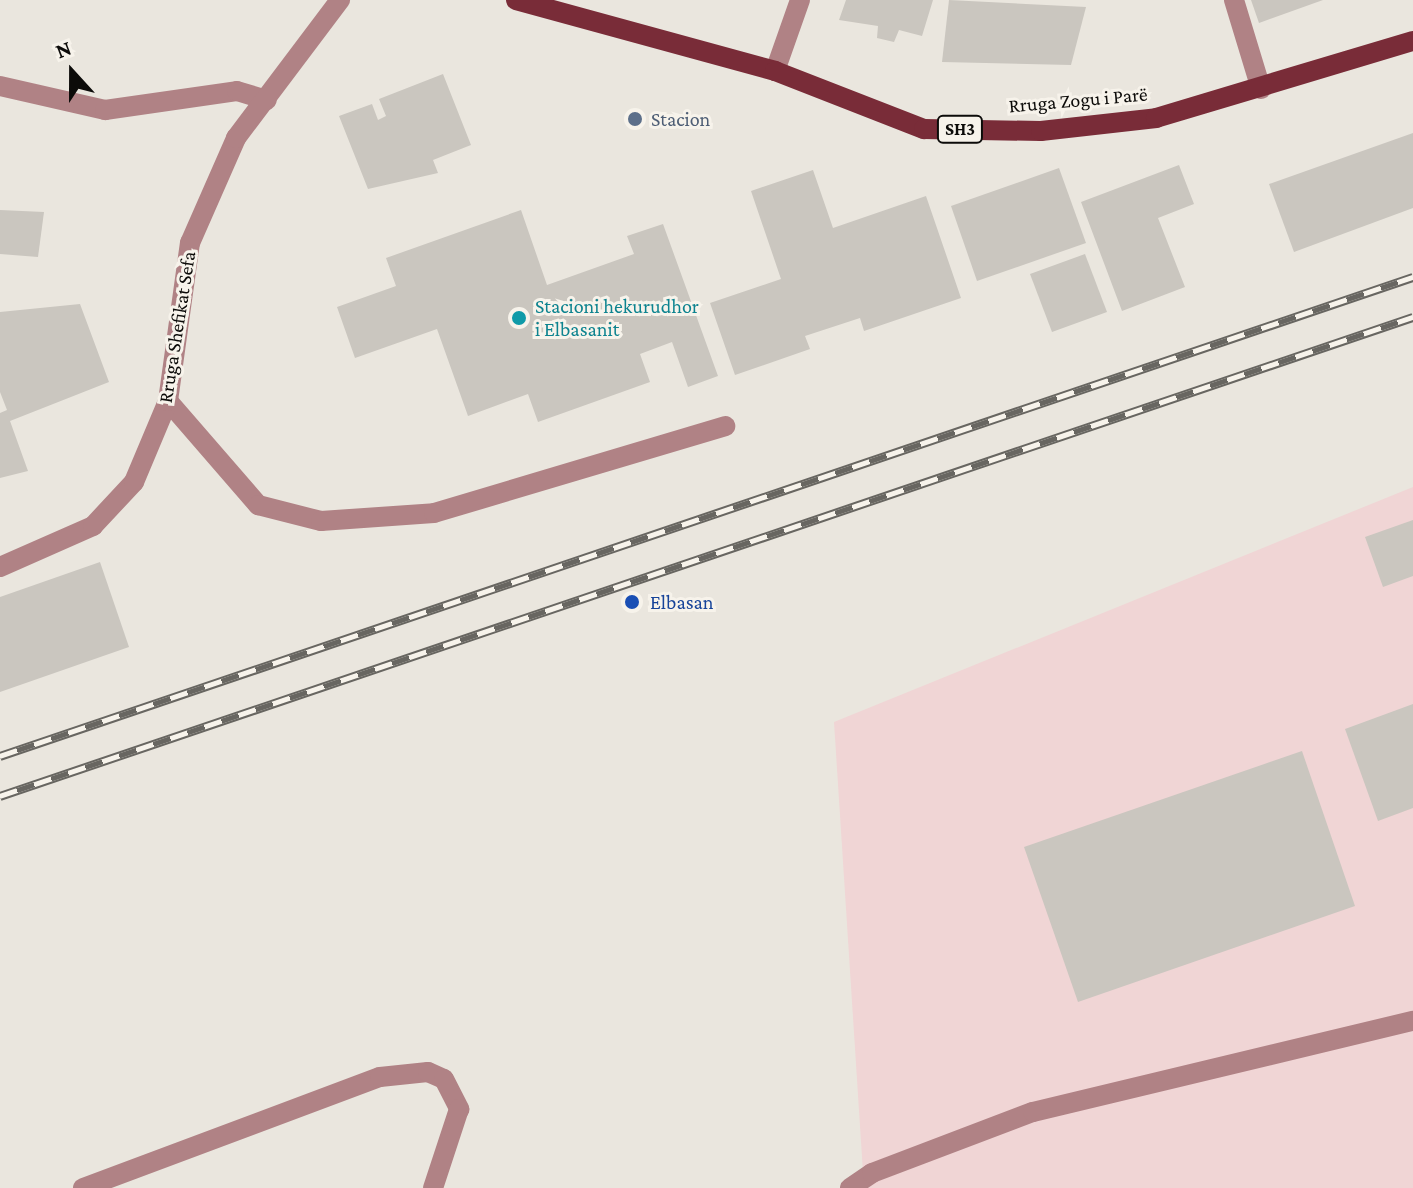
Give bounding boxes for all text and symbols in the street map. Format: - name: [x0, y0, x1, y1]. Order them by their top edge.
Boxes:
- north arrow: [32, 32, 112, 112]
- text: N: [52, 35, 75, 63]
- street label: Rruga Zogu i Parë: [1008, 82, 1148, 118]
- place label: Stacion: [651, 107, 710, 131]
- marker: Stacion: [626, 110, 644, 128]
- road number: SH3: [936, 115, 984, 143]
- street label: Rruga Shefikat Sefa: [153, 249, 201, 405]
- place label: Stacioni hekurudhor i Elbasanit: [535, 294, 699, 341]
- marker: Stacioni hekurudhor i Elbasanit: [510, 309, 528, 327]
- place label: Elbasan: [650, 590, 713, 614]
- marker: Elbasan: [621, 591, 643, 613]

